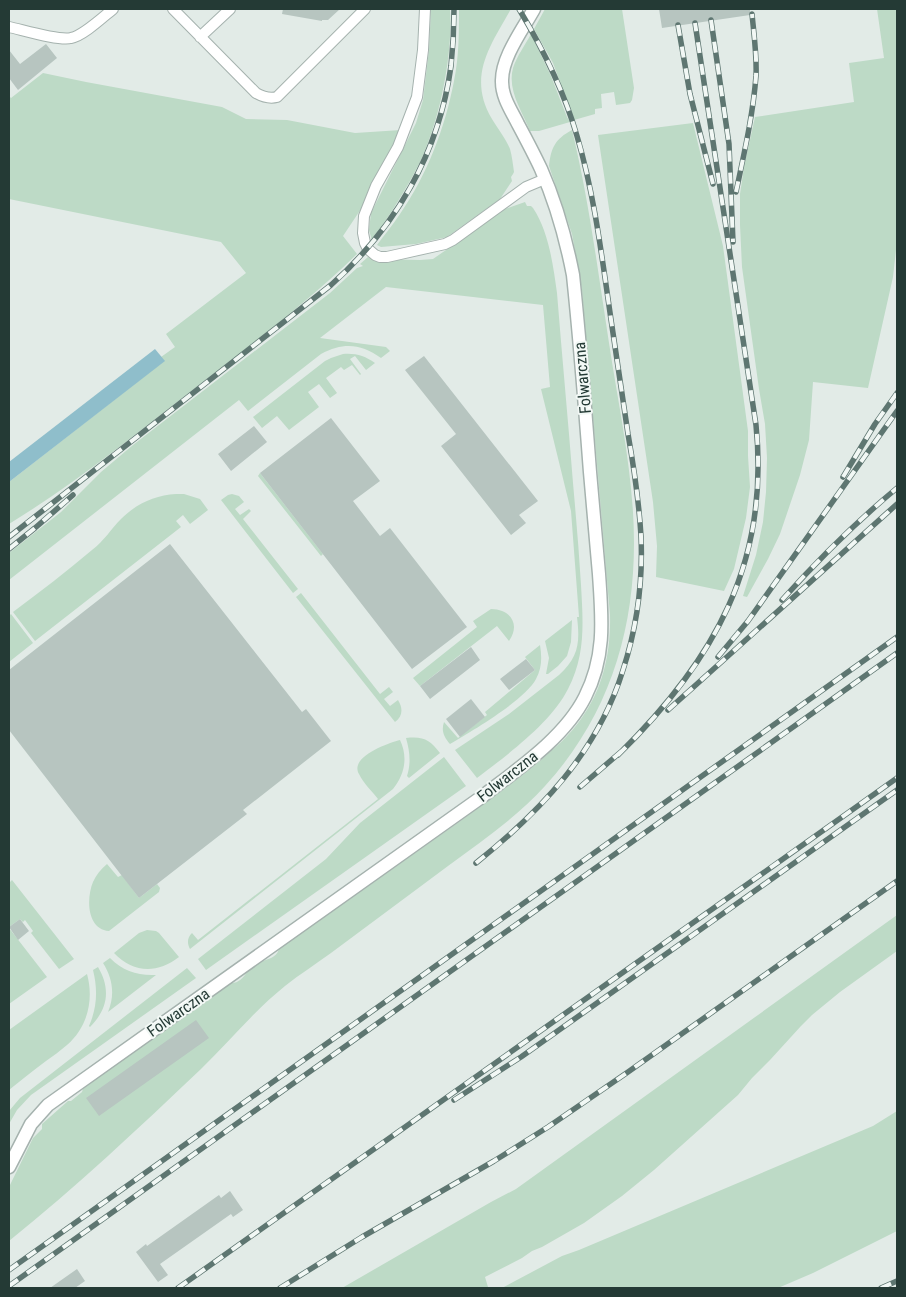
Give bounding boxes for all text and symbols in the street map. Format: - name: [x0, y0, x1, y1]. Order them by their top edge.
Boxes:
- street label: Folwarczna: [570, 341, 595, 415]
- street label: Folwarczna: [473, 747, 541, 806]
- street label: Folwarczna: [143, 984, 213, 1041]

